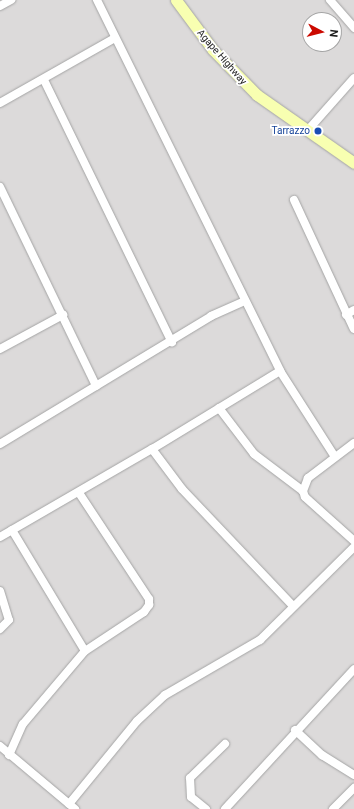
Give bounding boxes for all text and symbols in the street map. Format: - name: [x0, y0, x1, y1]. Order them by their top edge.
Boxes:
- north arrow: [302, 12, 342, 52]
- street label: Agape Highway: [195, 27, 249, 87]
- text: N: [326, 29, 340, 38]
- place label: Tarrazzo: [272, 125, 310, 137]
- marker: Tarrazzo: [313, 126, 323, 136]

